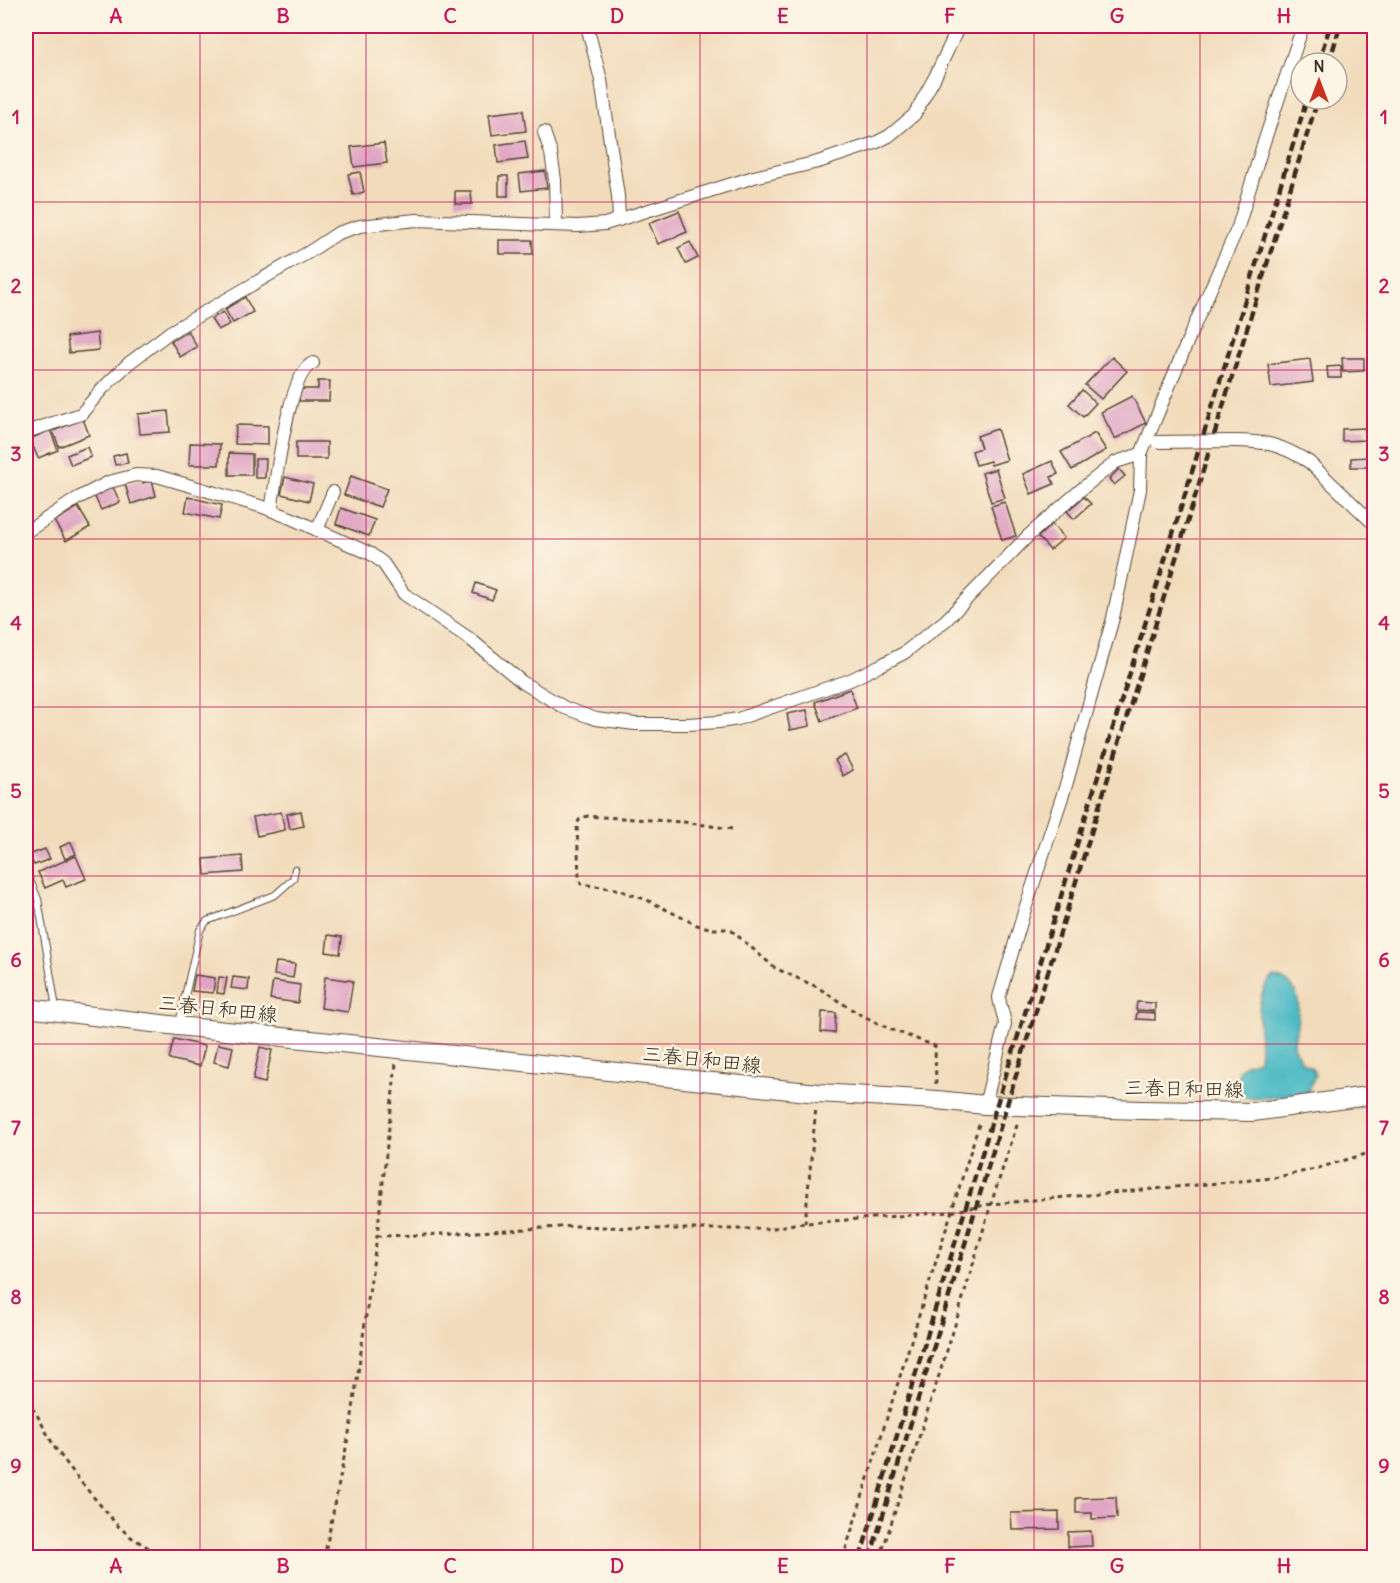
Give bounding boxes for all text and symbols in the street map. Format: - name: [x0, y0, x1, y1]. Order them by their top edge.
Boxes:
- text: A: [110, 3, 123, 28]
- text: B: [276, 3, 290, 28]
- text: C: [443, 3, 457, 28]
- text: D: [610, 3, 624, 28]
- text: E: [777, 3, 789, 28]
- text: F: [944, 3, 956, 28]
- text: G: [1110, 3, 1124, 28]
- text: H: [1277, 3, 1291, 28]
- north arrow: [1289, 51, 1349, 111]
- text: N: [1313, 56, 1325, 76]
- text: 1: [12, 104, 20, 129]
- text: 1: [1380, 104, 1388, 129]
- text: 2: [11, 273, 22, 298]
- text: 2: [1379, 273, 1390, 298]
- text: 3: [10, 441, 22, 466]
- text: 3: [1378, 441, 1390, 466]
- text: 4: [10, 610, 22, 635]
- text: 4: [1378, 610, 1390, 635]
- text: 5: [10, 778, 22, 803]
- text: 5: [1378, 778, 1390, 803]
- text: 6: [10, 947, 22, 972]
- text: 6: [1378, 947, 1390, 972]
- street label: 三春日和田線: [157, 989, 279, 1027]
- street label: 三春日和田線: [641, 1040, 763, 1078]
- street label: 三春日和田線: [1124, 1074, 1244, 1102]
- text: 7: [11, 1115, 21, 1140]
- text: 7: [1379, 1115, 1389, 1140]
- text: 8: [10, 1284, 22, 1309]
- text: 8: [1378, 1284, 1390, 1309]
- text: 9: [10, 1453, 22, 1478]
- text: 9: [1378, 1453, 1390, 1478]
- text: A: [110, 1553, 123, 1578]
- text: B: [276, 1553, 290, 1578]
- text: C: [443, 1553, 457, 1578]
- text: D: [610, 1553, 624, 1578]
- text: E: [777, 1553, 789, 1578]
- text: F: [944, 1553, 956, 1578]
- text: G: [1110, 1553, 1124, 1578]
- text: H: [1277, 1553, 1291, 1578]

